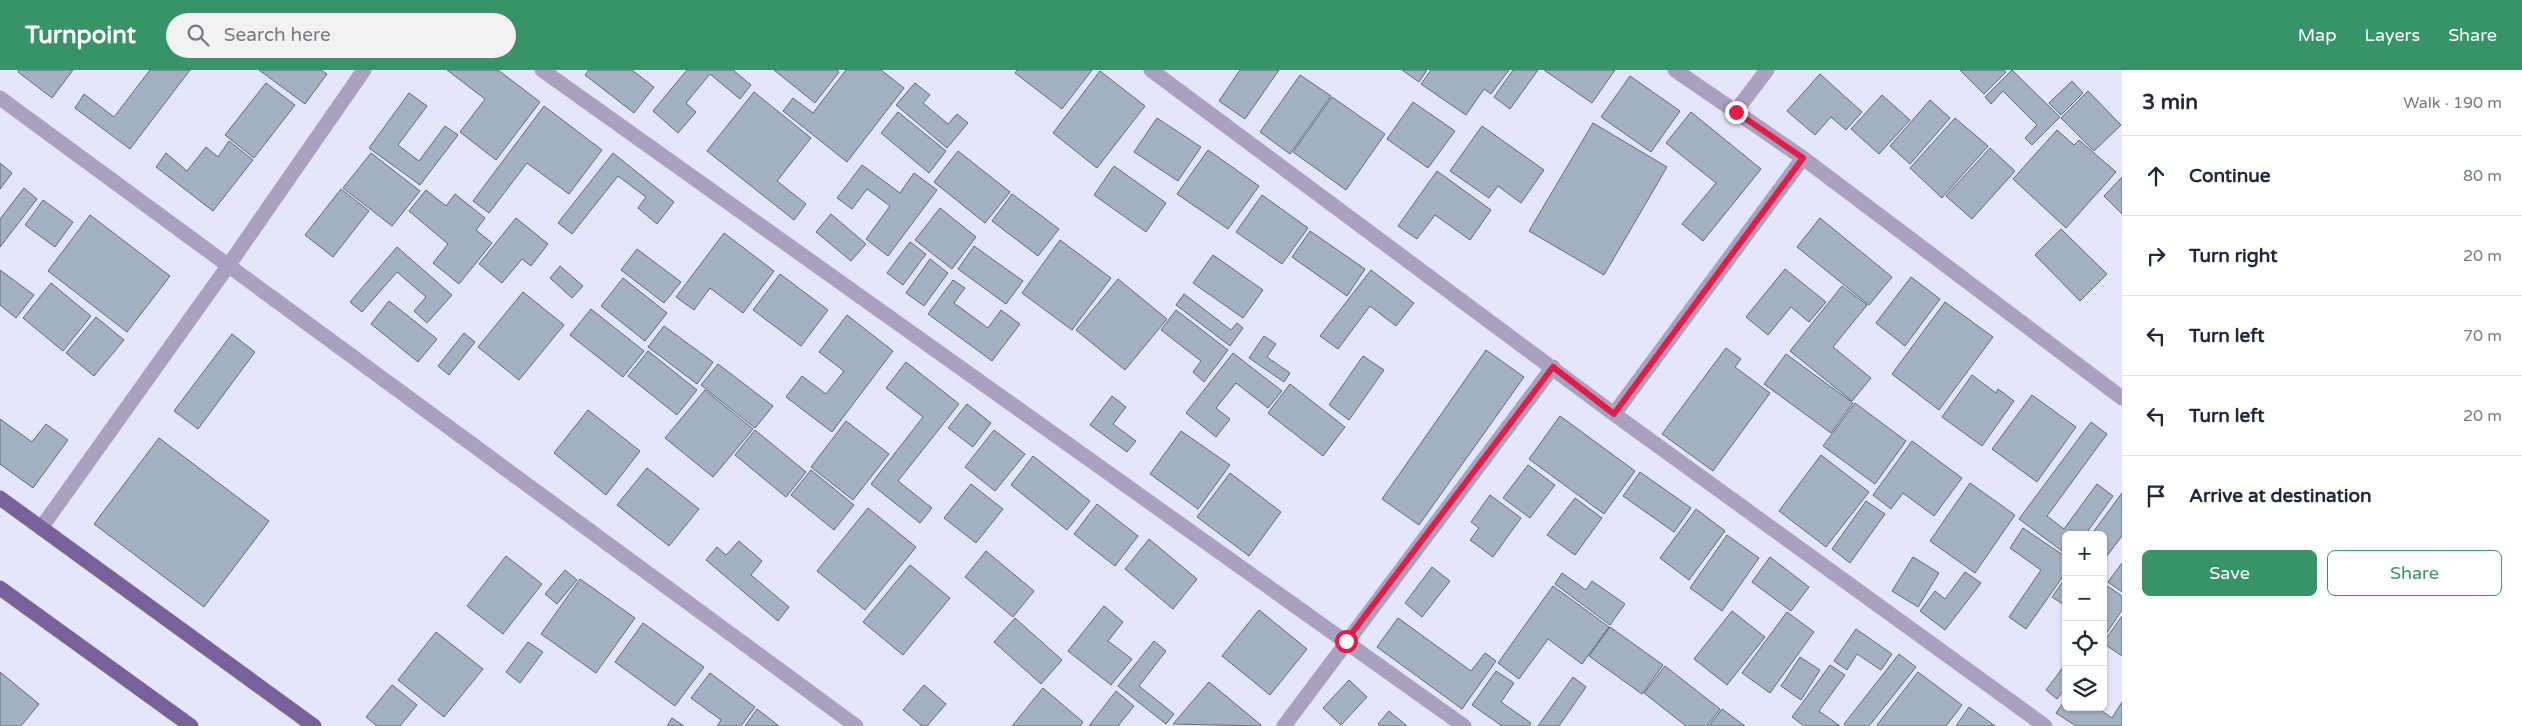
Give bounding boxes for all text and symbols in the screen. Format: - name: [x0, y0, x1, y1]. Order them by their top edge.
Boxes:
- search box: [166, 13, 516, 58]
- text: Turnpoint: [25, 21, 136, 50]
- icon: search: [184, 21, 212, 49]
- text: Search here: [224, 24, 331, 46]
- text: Map: [2298, 24, 2337, 46]
- text: Layers: [2365, 24, 2420, 46]
- text: Share: [2448, 24, 2497, 46]
- text: 3 min: [2142, 90, 2198, 115]
- text: Walk · 190 m: [2403, 93, 2502, 113]
- route end: [1725, 101, 1748, 124]
- icon: ahead: [2142, 162, 2170, 190]
- text: Continue: [2189, 165, 2271, 187]
- text: 80 m: [2463, 166, 2502, 186]
- icon: right: [2142, 242, 2170, 270]
- text: Turn right: [2189, 245, 2277, 267]
- text: 20 m: [2463, 246, 2502, 266]
- icon: left: [2142, 322, 2170, 350]
- text: Turn left: [2189, 325, 2265, 347]
- text: 70 m: [2463, 326, 2502, 346]
- icon: left: [2142, 402, 2170, 430]
- text: Turn left: [2189, 405, 2265, 427]
- text: 20 m: [2463, 406, 2502, 426]
- icon: arrive: [2142, 482, 2170, 510]
- text: Arrive at destination: [2189, 485, 2372, 507]
- map controls: [2062, 531, 2107, 711]
- button: +: [2062, 531, 2107, 576]
- button: Save: [2142, 550, 2317, 596]
- button: Share: [2327, 550, 2502, 596]
- button: −: [2062, 576, 2107, 621]
- button: locate: [2062, 621, 2107, 666]
- route start: [1335, 630, 1358, 653]
- button: layers: [2062, 666, 2107, 711]

